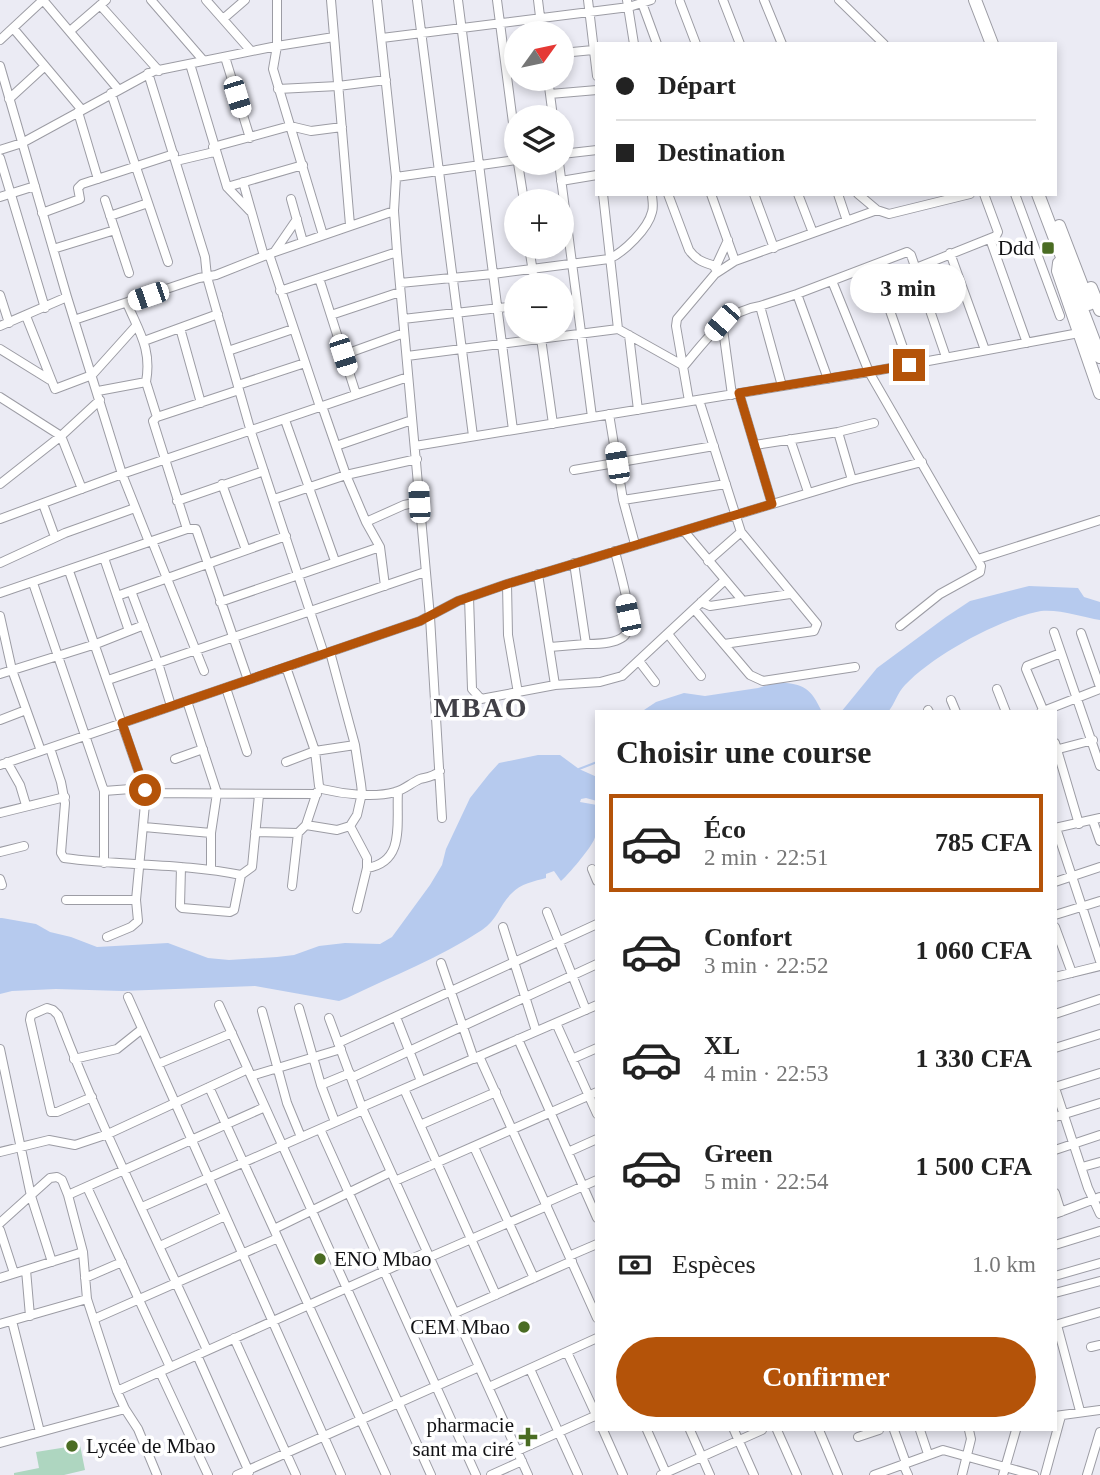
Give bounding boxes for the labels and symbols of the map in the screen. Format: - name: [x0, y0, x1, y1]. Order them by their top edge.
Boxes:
- north arrow: [504, 21, 574, 91]
- car: [221, 74, 254, 120]
- place label: Ddd: [998, 236, 1034, 260]
- marker: Ddd: [1040, 240, 1056, 256]
- callout: 3 min: [851, 264, 967, 312]
- car: [125, 279, 172, 313]
- car: [701, 299, 744, 345]
- car: [327, 332, 360, 378]
- route end: [893, 349, 925, 381]
- car: [604, 441, 631, 485]
- car: [408, 480, 431, 524]
- car: [614, 592, 643, 638]
- district label: MBAO: [433, 692, 529, 723]
- route start: [129, 774, 161, 806]
- place label: ENO Mbao: [334, 1247, 431, 1271]
- marker: ENO Mbao: [312, 1251, 328, 1267]
- place label: CEM Mbao: [410, 1315, 510, 1339]
- marker: CEM Mbao: [516, 1319, 532, 1335]
- place label: pharmacie sant ma ciré: [413, 1413, 514, 1461]
- marker: pharmacie sant ma ciré: [520, 1429, 536, 1445]
- place label: Lycée de Mbao: [86, 1434, 215, 1458]
- marker: Lycée de Mbao: [64, 1438, 80, 1454]

